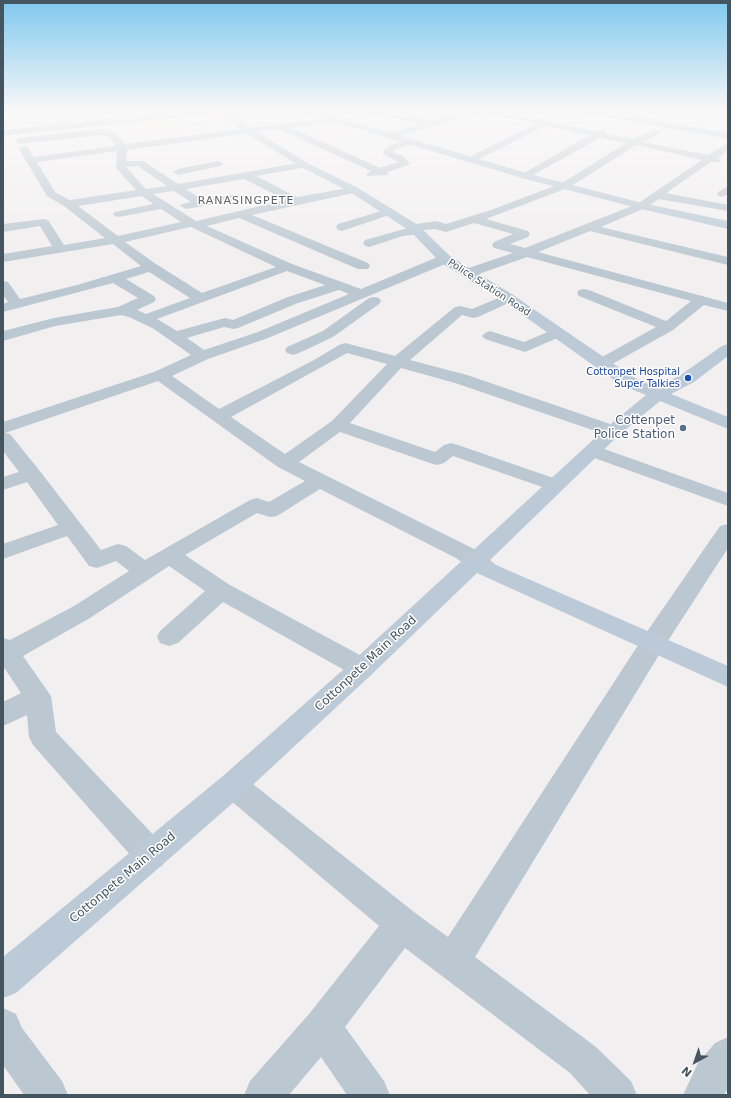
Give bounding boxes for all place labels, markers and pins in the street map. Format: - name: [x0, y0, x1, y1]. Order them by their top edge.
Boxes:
- place label: Cottonpet Hospital Super Talkies: [586, 366, 680, 390]
- marker: Cottonpet Hospital Super Talkies: [683, 373, 693, 383]
- place label: Cottenpet Police Station: [594, 414, 675, 442]
- marker: Cottenpet Police Station: [678, 423, 688, 433]

